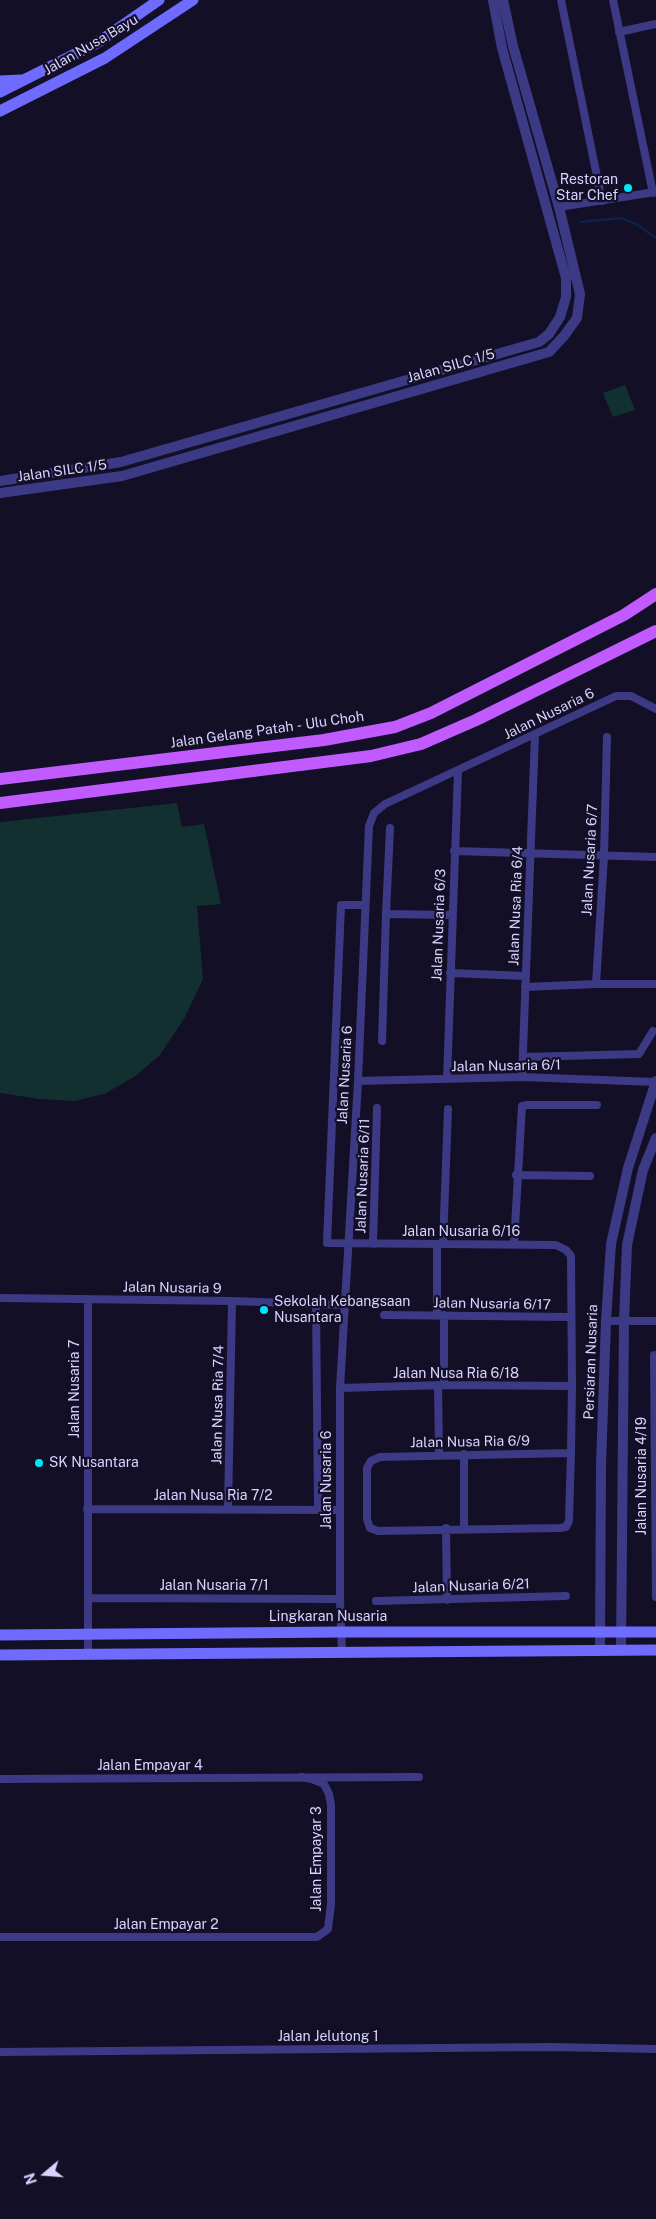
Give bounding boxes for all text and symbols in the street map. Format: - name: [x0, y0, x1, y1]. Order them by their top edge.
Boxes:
- street label: Jalan Nusa Bayu: [41, 11, 141, 79]
- place label: Restoran Star Chef: [556, 172, 618, 204]
- marker: Restoran Star Chef: [622, 182, 634, 194]
- street label: Jalan SILC 1/5: [405, 345, 497, 387]
- street label: Jalan SILC 1/5: [16, 456, 108, 486]
- street label: Jalan Nusaria 6: [501, 685, 597, 743]
- street label: Jalan Gelang Patah - Ulu Choh: [169, 708, 365, 752]
- street label: Jalan Nusaria 6/7: [579, 804, 601, 916]
- street label: Jalan Nusa Ria 6/4: [506, 846, 526, 966]
- street label: Jalan Nusaria 6/3: [429, 868, 449, 982]
- street label: Jalan Nusaria 6: [334, 1025, 356, 1125]
- street label: Jalan Nusaria 6/1: [451, 1057, 561, 1075]
- street label: Jalan Nusaria 6/11: [353, 1118, 373, 1234]
- street label: Jalan Nusaria 6/16: [402, 1224, 520, 1240]
- street label: Jalan Nusaria 9: [122, 1279, 222, 1297]
- place label: Sekolah Kebangsaan Nusantara: [274, 1294, 410, 1326]
- street label: Jalan Nusaria 6/17: [433, 1295, 551, 1313]
- marker: Sekolah Kebangsaan Nusantara: [258, 1304, 270, 1316]
- street label: Persiaran Nusaria: [581, 1304, 601, 1420]
- street label: Jalan Nusaria 7: [67, 1340, 83, 1438]
- street label: Jalan Nusa Ria 7/4: [209, 1345, 227, 1465]
- street label: Jalan Nusa Ria 6/18: [393, 1366, 519, 1382]
- street label: Jalan Nusaria 4/19: [634, 1417, 650, 1535]
- street label: Jalan Nusaria 6: [319, 1431, 335, 1529]
- street label: Jalan Nusa Ria 6/9: [410, 1433, 530, 1451]
- place label: SK Nusantara: [49, 1455, 139, 1471]
- marker: SK Nusantara: [33, 1457, 45, 1469]
- street label: Jalan Nusa Ria 7/2: [153, 1488, 273, 1504]
- street label: Jalan Nusaria 6/21: [412, 1576, 530, 1596]
- street label: Jalan Nusaria 7/1: [159, 1578, 269, 1594]
- street label: Lingkaran Nusaria: [269, 1609, 387, 1625]
- street label: Jalan Empayar 4: [97, 1758, 203, 1774]
- street label: Jalan Empayar 3: [309, 1806, 325, 1912]
- street label: Jalan Empayar 2: [113, 1917, 219, 1933]
- street label: Jalan Jelutong 1: [277, 2029, 379, 2045]
- north arrow: [20, 2149, 70, 2199]
- text: N: [21, 2171, 40, 2186]

